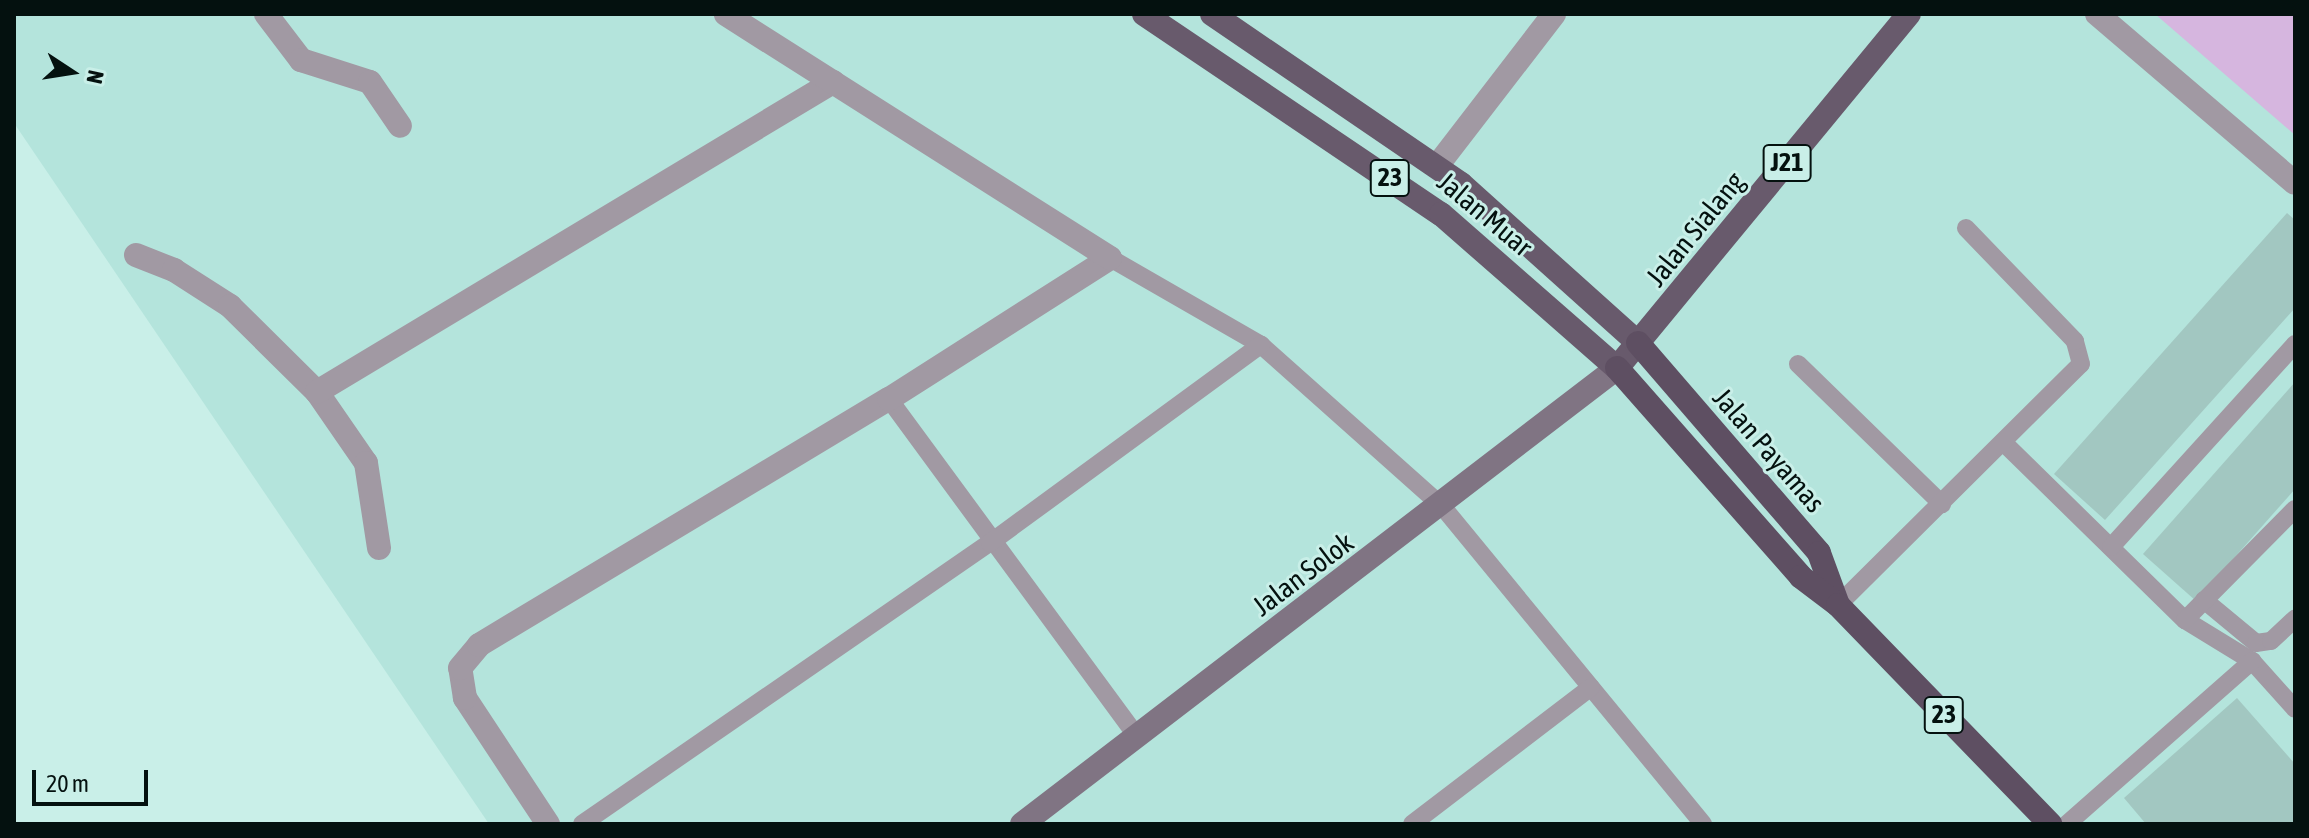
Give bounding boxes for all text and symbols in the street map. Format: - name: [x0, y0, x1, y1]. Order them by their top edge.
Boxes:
- north arrow: [32, 32, 112, 112]
- text: N: [81, 68, 110, 86]
- road number: J21: [1761, 141, 1813, 185]
- road number: 23: [1368, 156, 1412, 200]
- street label: Jalan Muar: [1431, 165, 1539, 263]
- street label: Jalan Sialang: [1639, 165, 1751, 293]
- street label: Jalan Payamas: [1706, 381, 1832, 519]
- street label: Jalan Solok: [1246, 525, 1360, 623]
- road number: 23: [1922, 693, 1966, 737]
- scale bar: [36, 754, 152, 804]
- text: 20 m: [46, 770, 89, 797]

